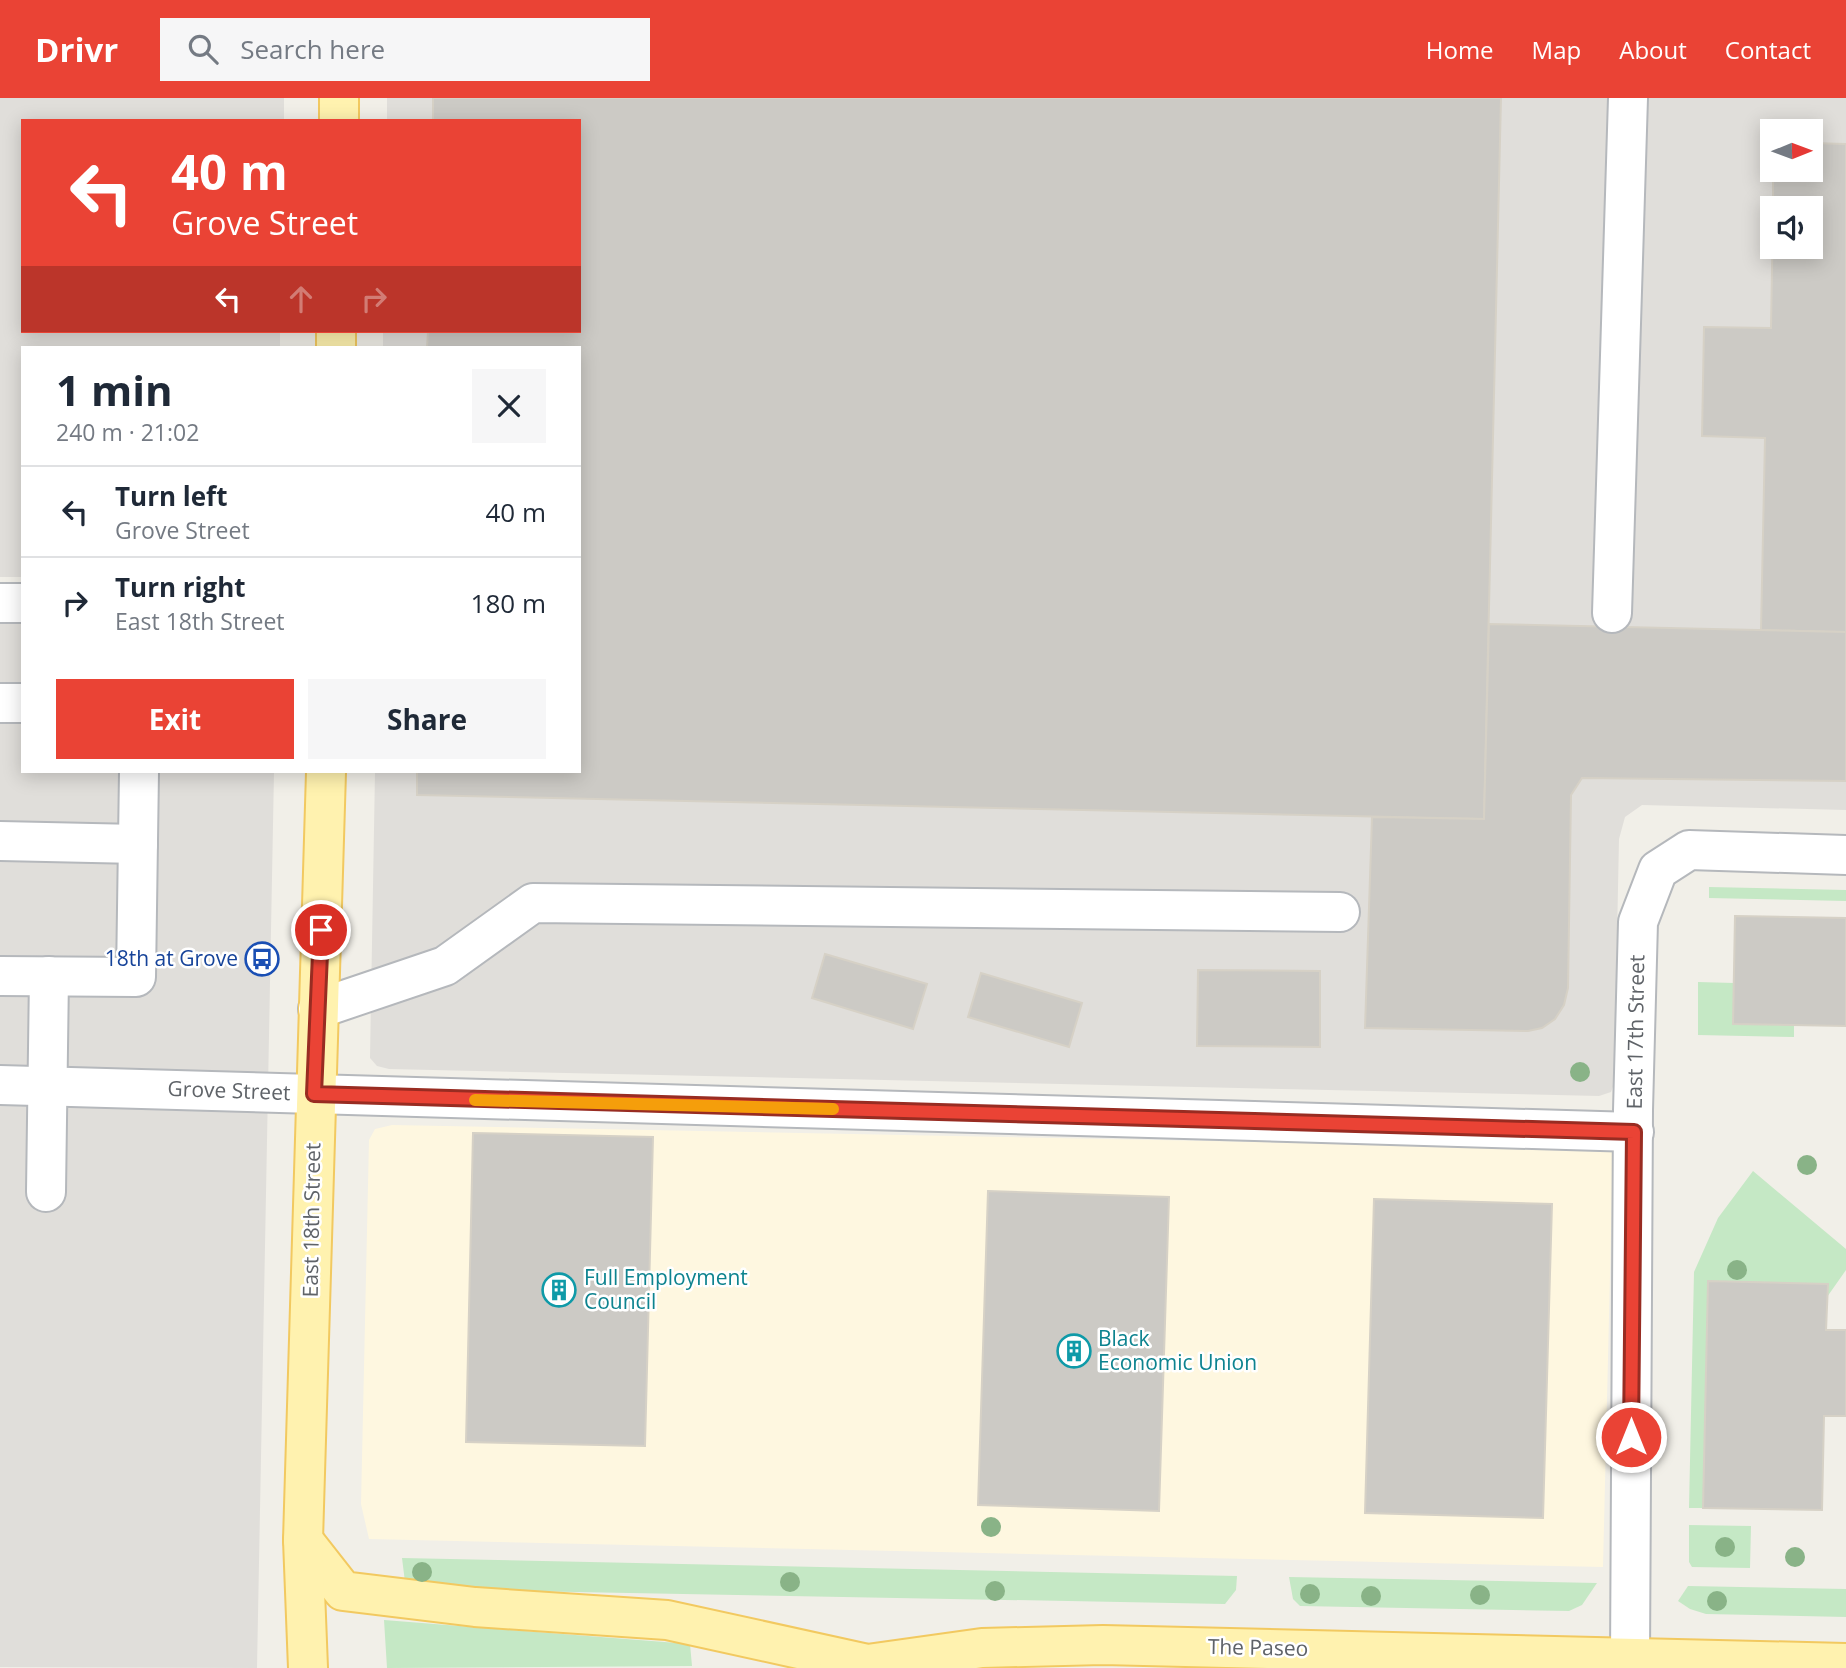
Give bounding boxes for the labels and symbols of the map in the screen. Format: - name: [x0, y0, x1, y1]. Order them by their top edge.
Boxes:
- north arrow: [1760, 119, 1824, 182]
- pin: [291, 900, 351, 960]
- bus stop icon: 18th at Grove: [243, 940, 281, 978]
- place label: 18th at Grove: [105, 944, 238, 972]
- street label: East 17th Street: [1620, 954, 1650, 1110]
- street label: Grove Street: [167, 1074, 291, 1106]
- street label: East 18th Street: [296, 1142, 326, 1298]
- place label: Full Employment Council: [584, 1263, 748, 1315]
- building icon: Full Employment Council: [540, 1271, 578, 1309]
- place label: Black Economic Union: [1098, 1324, 1257, 1376]
- building icon: Black Economic Union: [1055, 1332, 1093, 1370]
- position arrow: [1594, 1400, 1668, 1474]
- street label: The Paseo: [1208, 1632, 1308, 1662]

